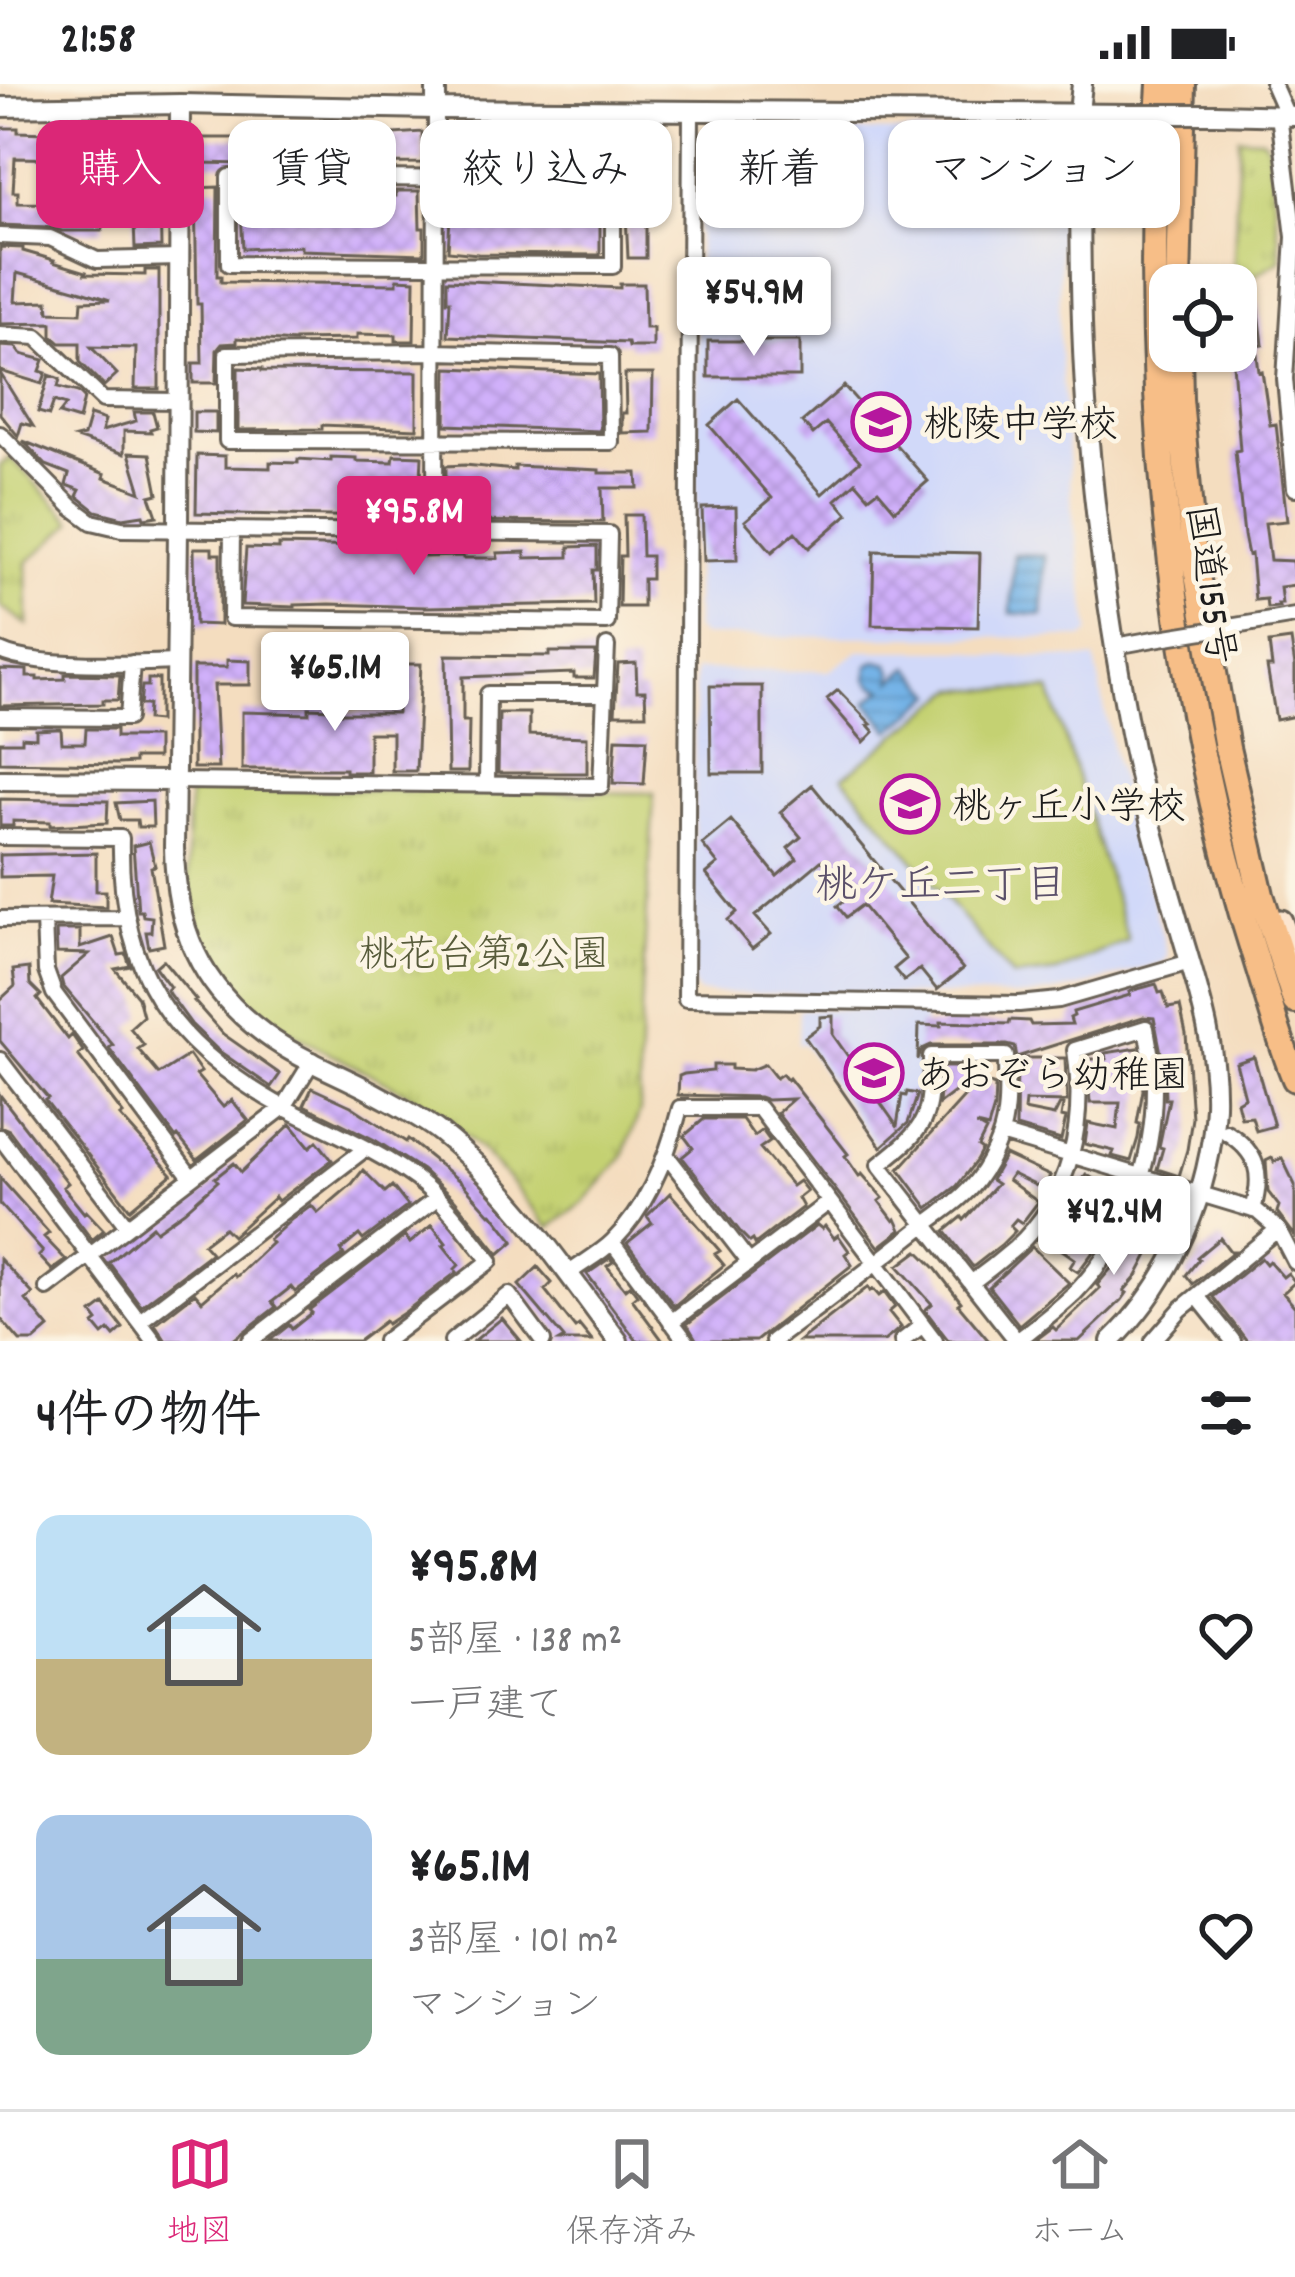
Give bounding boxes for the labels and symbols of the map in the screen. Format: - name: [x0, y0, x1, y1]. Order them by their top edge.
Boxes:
- pin: ¥54.9M: [656, 257, 852, 359]
- school or university icon: 桃陵中学校: [850, 391, 912, 453]
- place label: 桃陵中学校: [923, 401, 1118, 456]
- pin: ¥95.8M: [316, 476, 512, 578]
- street label: 国道155号: [1168, 501, 1245, 669]
- pin: ¥65.1M: [237, 632, 433, 734]
- school or university icon: 桃ヶ丘小学校: [879, 773, 941, 835]
- place label: 桃ヶ丘小学校: [952, 783, 1186, 838]
- district label: 桃ケ丘二丁目: [815, 859, 1067, 919]
- park label: 桃花台第2公園: [358, 931, 610, 986]
- school or university icon: あおぞら幼稚園: [843, 1042, 905, 1104]
- place label: あおぞら幼稚園: [916, 1052, 1189, 1107]
- pin: ¥42.4M: [1016, 1176, 1212, 1278]

